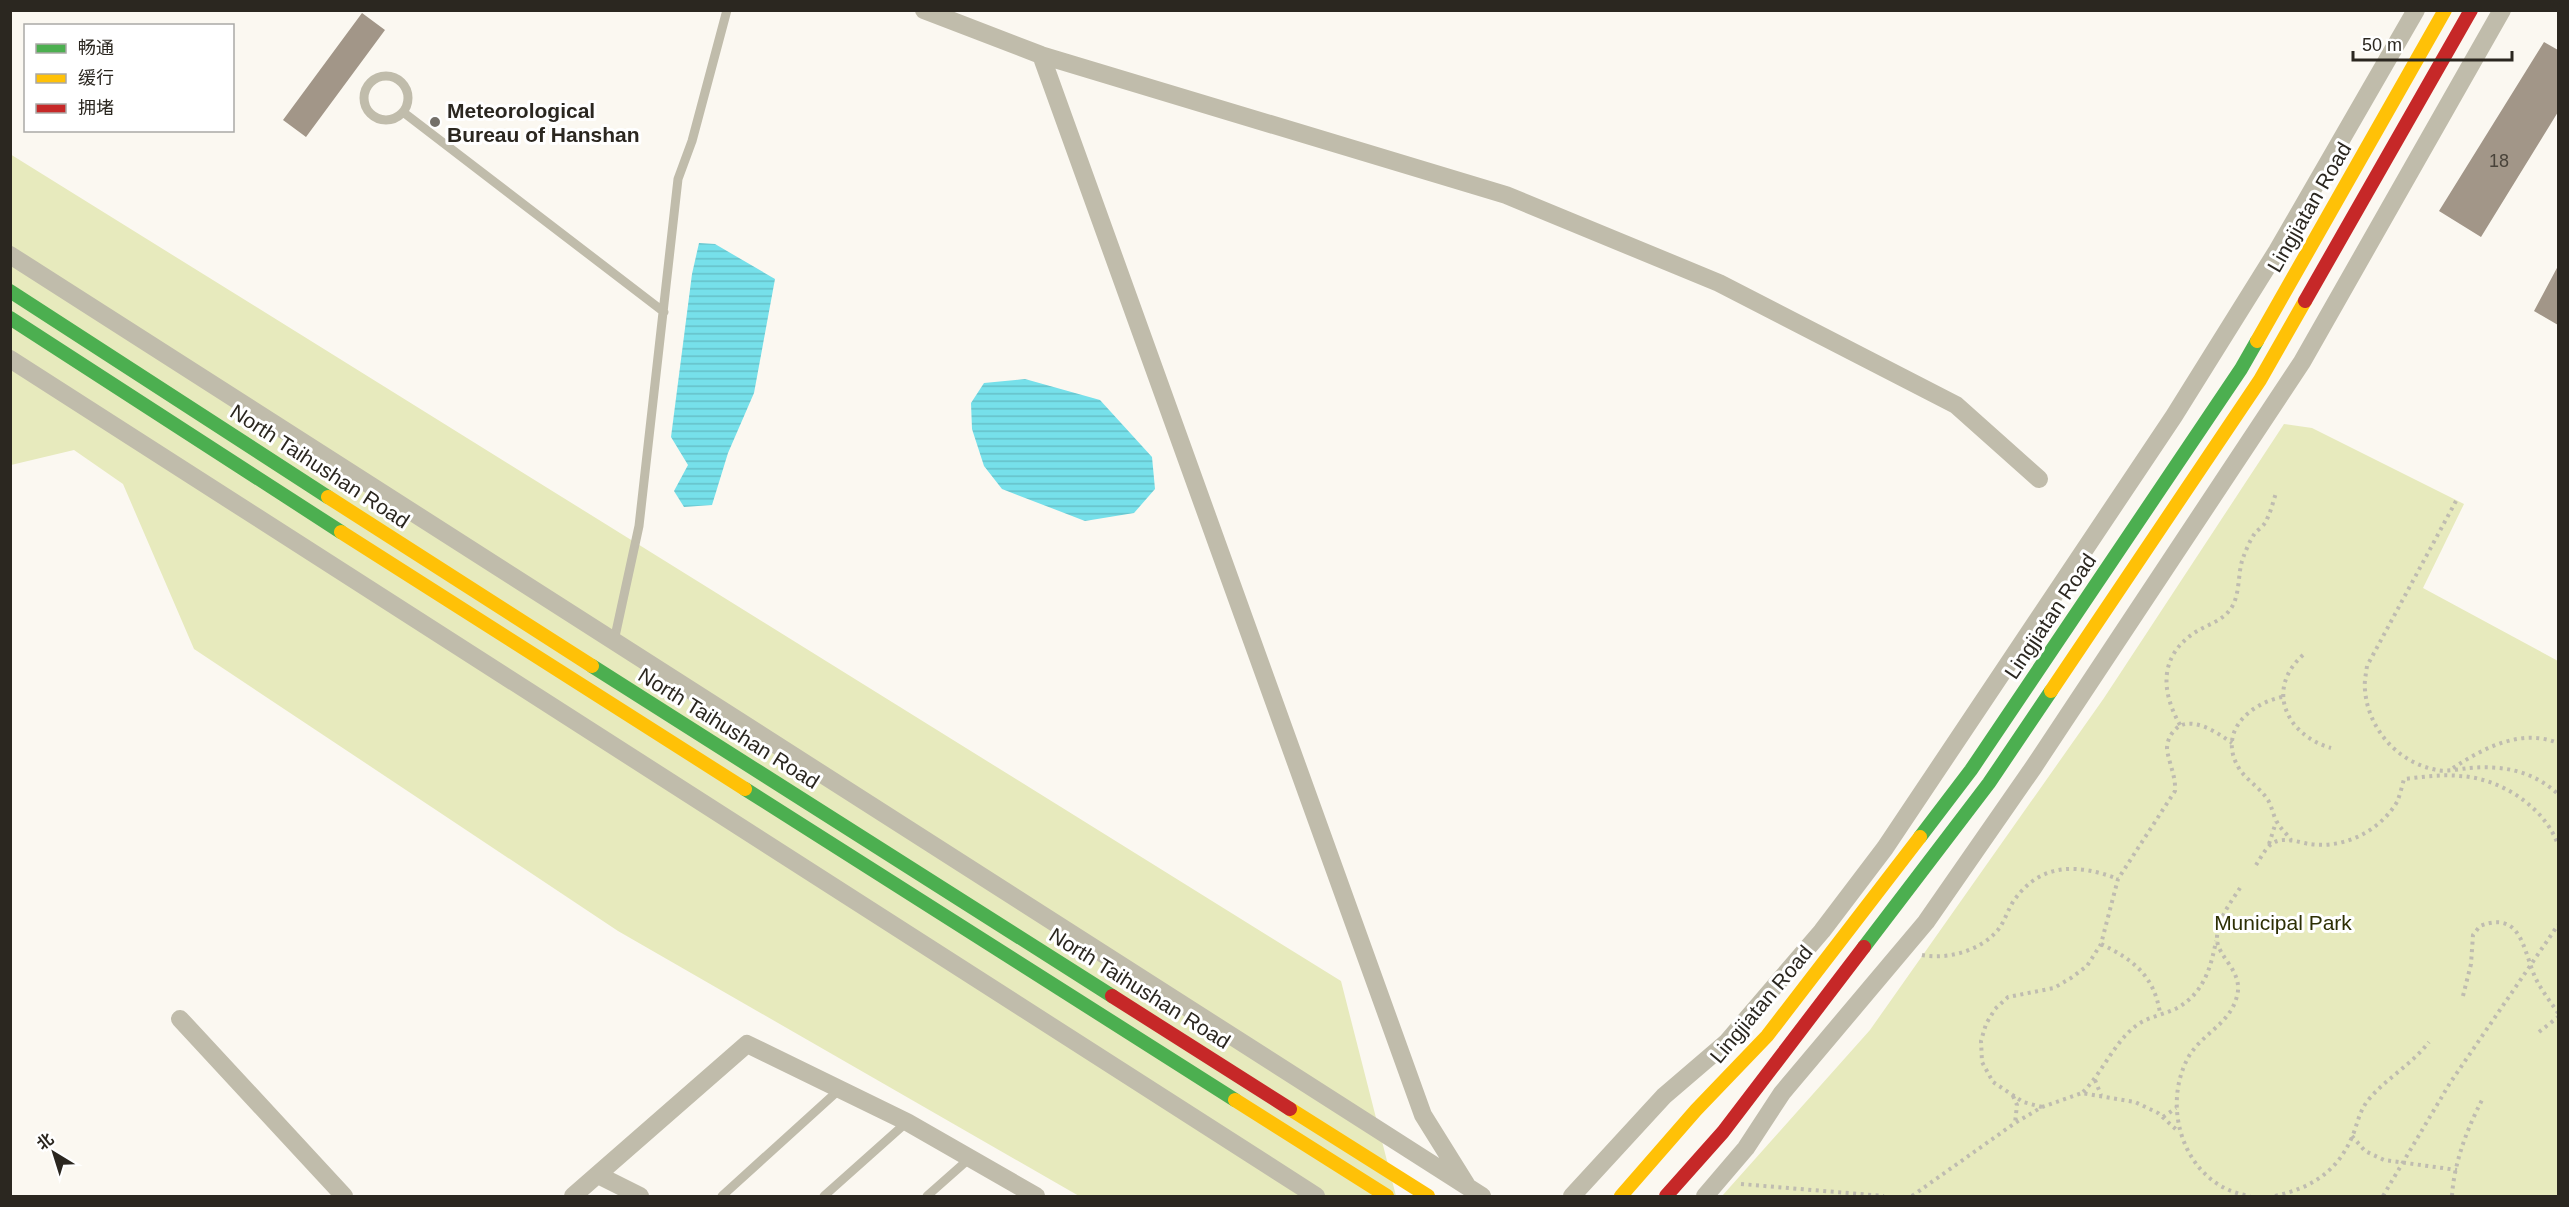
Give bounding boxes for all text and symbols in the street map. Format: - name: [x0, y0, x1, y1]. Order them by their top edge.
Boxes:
- legend: [24, 24, 234, 132]
- scale bar: [2353, 24, 2512, 62]
- text: 50 m: [2362, 35, 2402, 55]
- text: 畅通: [78, 38, 114, 58]
- text: 缓行: [78, 68, 114, 88]
- text: 拥堵: [78, 98, 114, 118]
- place label: Meteorological Bureau of Hanshan: [447, 99, 640, 146]
- marker: Meteorological Bureau of Hanshan: [428, 115, 442, 129]
- street label: Lingjiatan Road: [2263, 138, 2355, 276]
- house number: 18: [2489, 151, 2509, 171]
- street label: North Taihushan Road: [226, 400, 414, 532]
- street label: Lingjiatan Road: [2000, 549, 2100, 683]
- street label: North Taihushan Road: [634, 663, 824, 793]
- park label: Municipal Park: [2214, 911, 2352, 934]
- street label: North Taihushan Road: [1045, 923, 1235, 1053]
- street label: Lingjiatan Road: [1705, 941, 1817, 1067]
- north arrow: [24, 1123, 84, 1183]
- text: 北: [34, 1130, 57, 1153]

